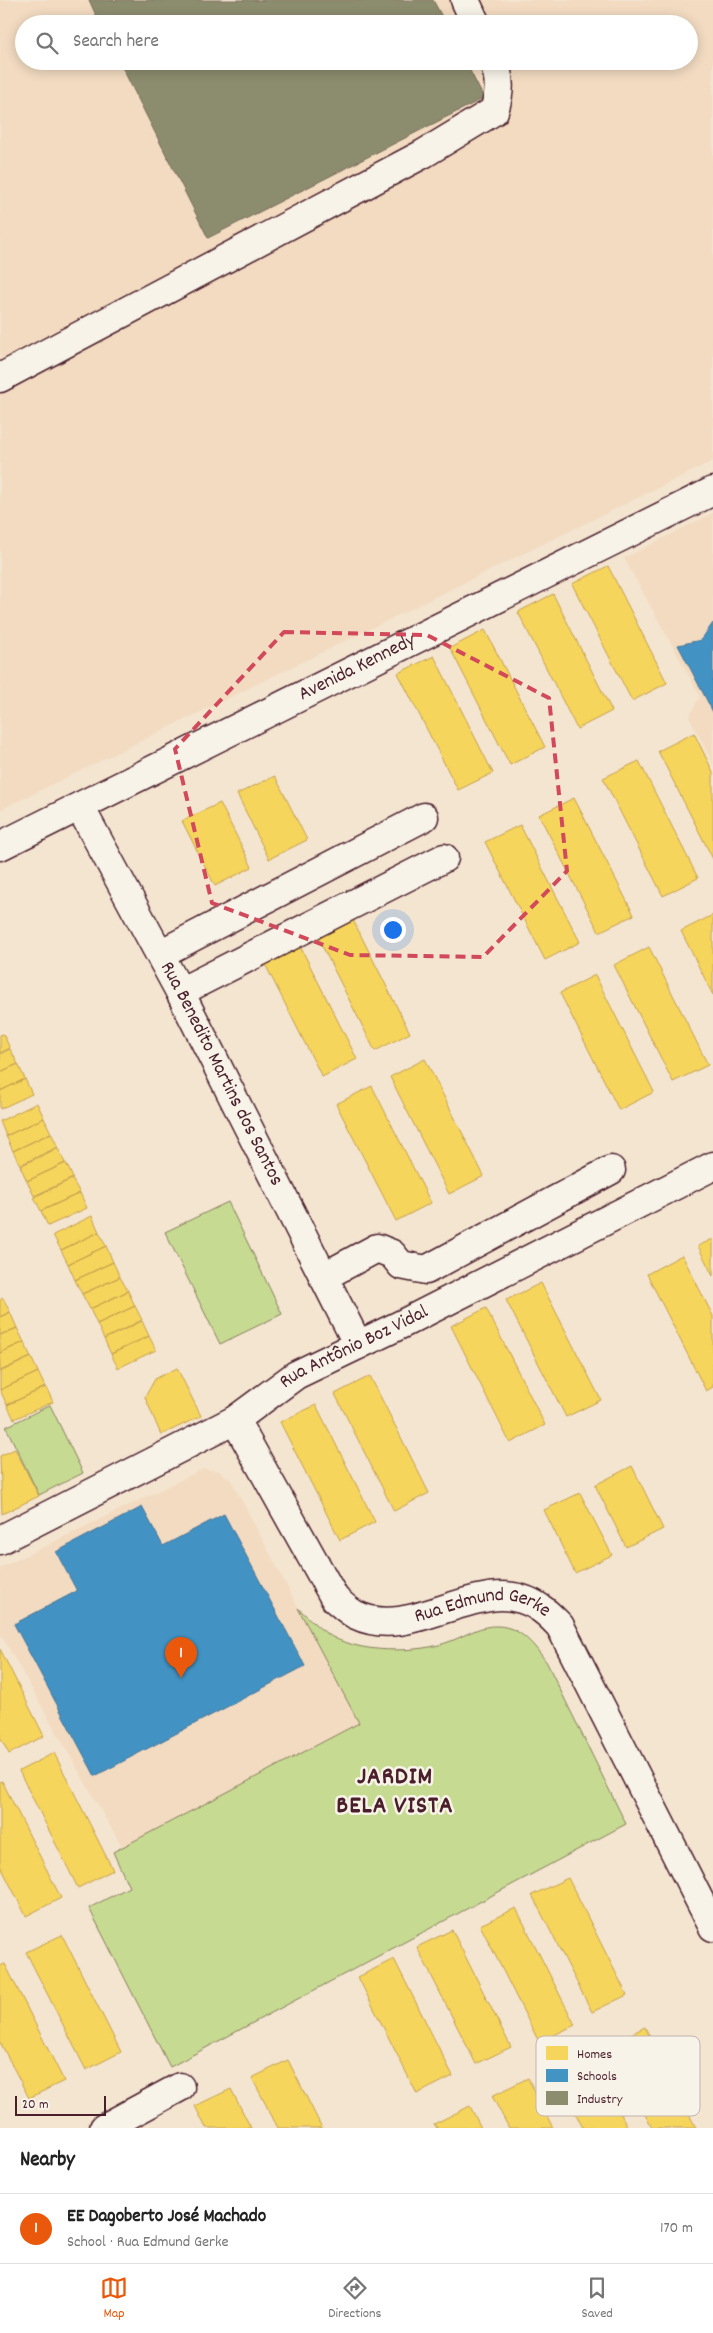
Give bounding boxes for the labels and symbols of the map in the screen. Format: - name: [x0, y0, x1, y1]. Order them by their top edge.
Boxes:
- street label: Avenida Kennedy: [294, 627, 421, 709]
- your location: [380, 917, 406, 943]
- street label: Rua Benedito Martins dos Santos: [152, 957, 290, 1191]
- street label: Rua Antônio Boz Vidal: [274, 1299, 434, 1396]
- street label: Rua Edmund Gerke: [412, 1582, 557, 1631]
- pin: 1: [165, 1637, 197, 1678]
- district label: JARDIM BELA VISTA: [336, 1760, 454, 1825]
- legend: [536, 2036, 700, 2116]
- text: Homes: [577, 2045, 612, 2065]
- text: Schools: [577, 2067, 617, 2087]
- text: Industry: [577, 2090, 623, 2110]
- scale bar: [15, 2093, 106, 2116]

